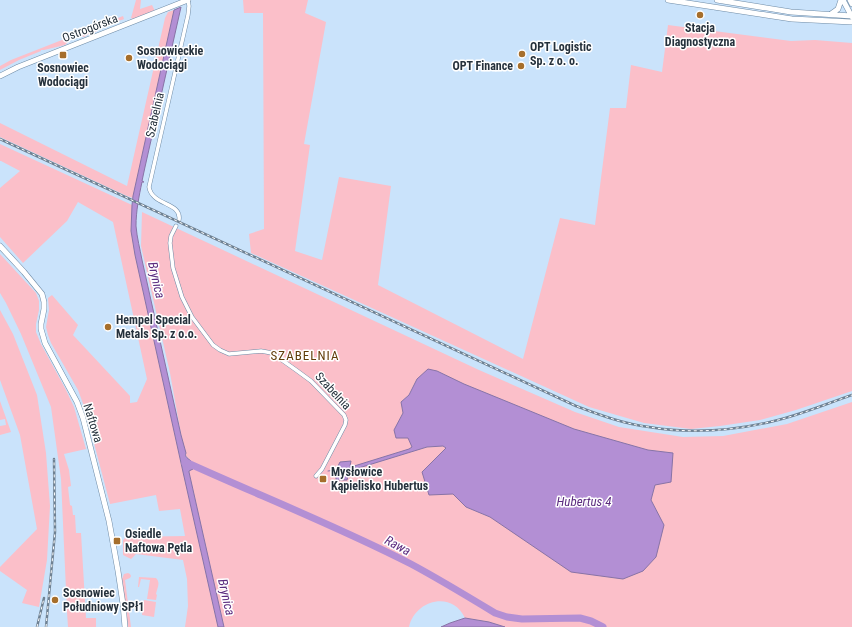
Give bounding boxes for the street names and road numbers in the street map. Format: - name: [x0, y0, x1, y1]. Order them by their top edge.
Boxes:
- street label: Ostrogórska: [60, 11, 120, 45]
- street label: Szabelnia: [143, 91, 167, 139]
- street label: Szabelnia: [312, 369, 354, 413]
- street label: Naftowa: [80, 402, 106, 444]

